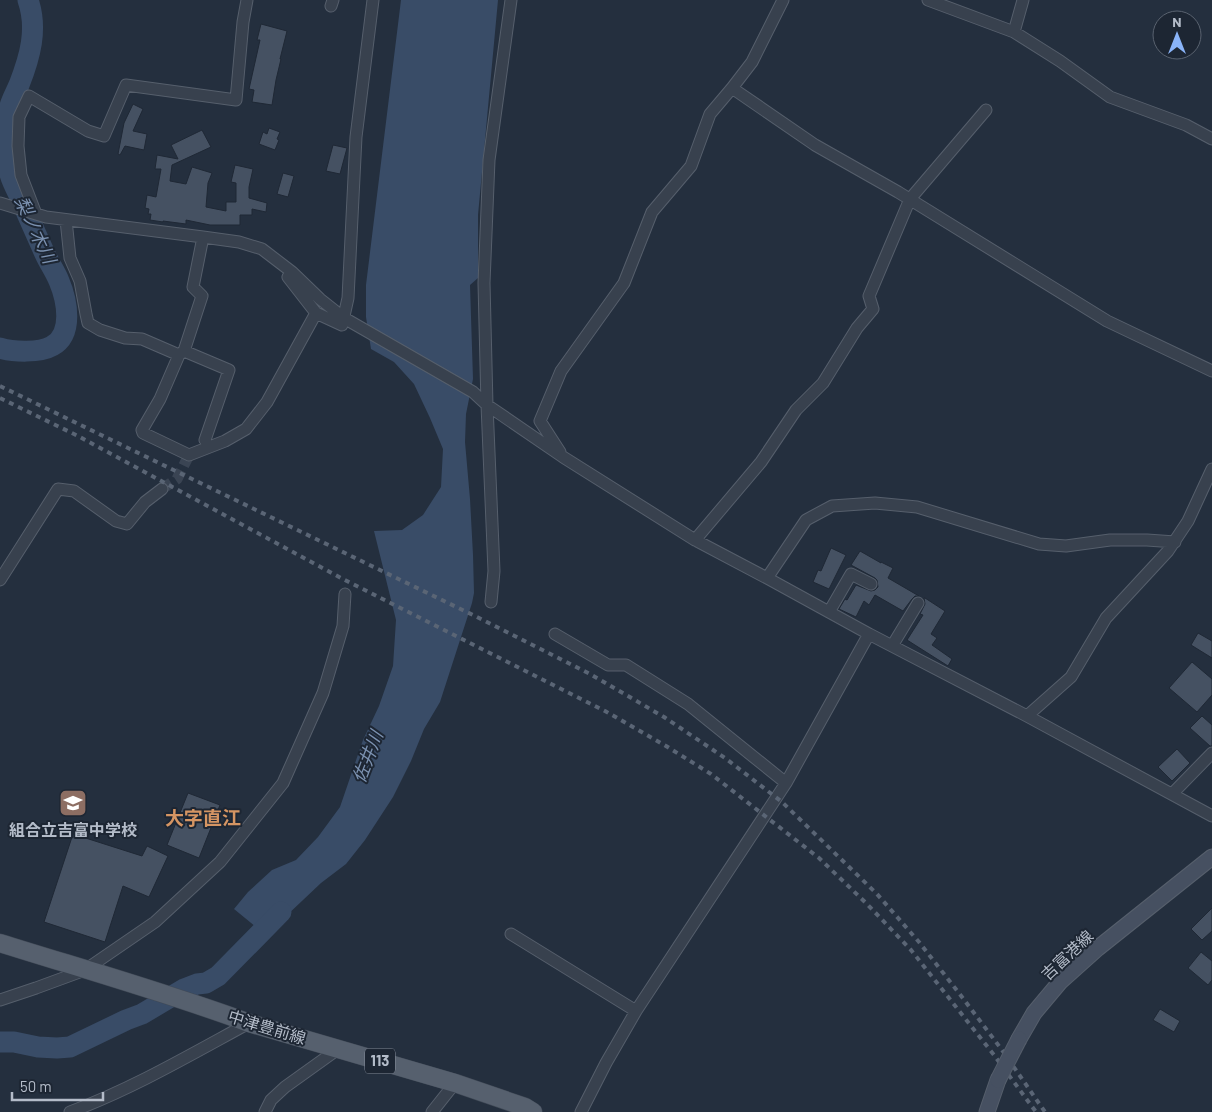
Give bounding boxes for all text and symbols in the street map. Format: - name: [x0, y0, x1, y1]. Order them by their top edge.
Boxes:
- north arrow: [1152, 10, 1202, 60]
- text: N: [1172, 13, 1182, 30]
- water label: 梨ノ木川: [11, 192, 62, 269]
- water label: 佐井川: [347, 726, 388, 786]
- school or university icon: 組合立吉富中学校: [58, 788, 88, 818]
- district label: 大字直江: [165, 806, 241, 829]
- place label: 組合立吉富中学校: [9, 820, 137, 839]
- street label: 吉富港線: [1037, 926, 1097, 983]
- street label: 中津豊前線: [226, 1006, 308, 1047]
- road number: 113: [365, 1048, 395, 1074]
- scale bar: [12, 1070, 104, 1102]
- text: 50 m: [20, 1077, 52, 1095]

